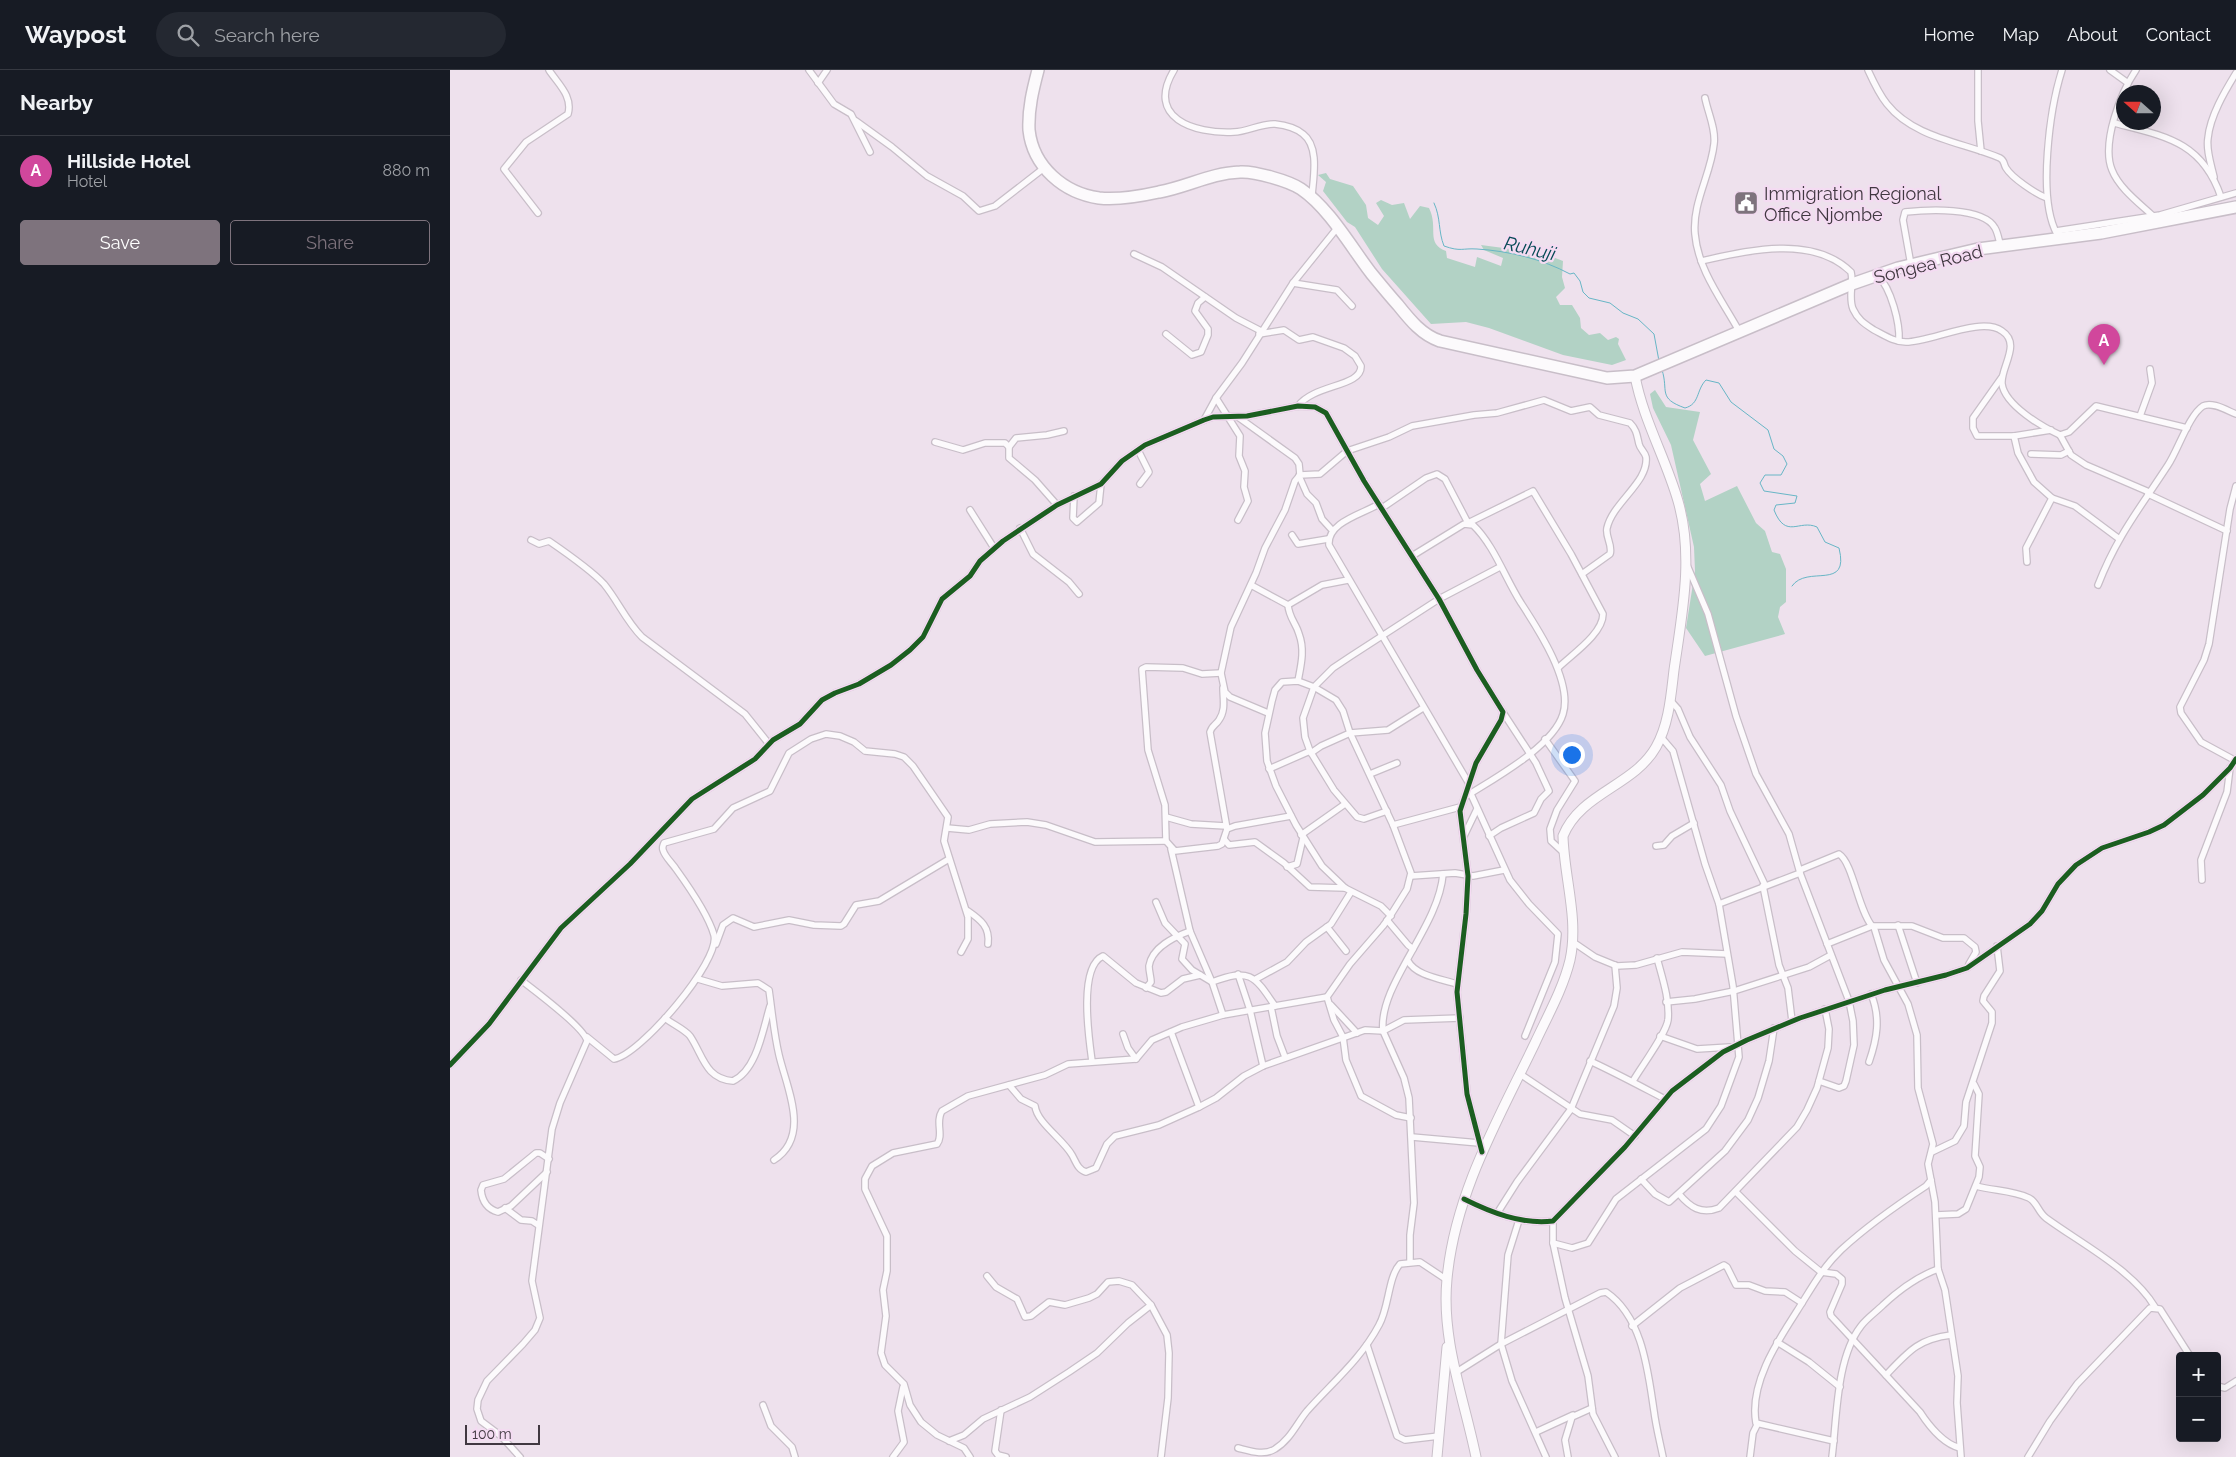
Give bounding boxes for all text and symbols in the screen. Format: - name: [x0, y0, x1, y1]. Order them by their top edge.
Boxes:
- search box: [156, 12, 506, 57]
- text: Waypost: [25, 20, 126, 49]
- icon: search: [174, 21, 202, 49]
- text: Search here: [214, 24, 320, 46]
- text: Home: [1923, 24, 1974, 45]
- text: Map: [2002, 24, 2039, 45]
- text: About: [2067, 24, 2118, 45]
- text: Contact: [2146, 24, 2211, 45]
- north arrow: [2116, 85, 2161, 130]
- text: Nearby: [20, 90, 93, 115]
- text: Hillside Hotel: [67, 150, 190, 172]
- text: A: [31, 161, 41, 180]
- text: 880 m: [382, 161, 430, 180]
- text: Hotel: [67, 172, 107, 191]
- place label: Immigration Regional Office Njombe: [1764, 183, 1941, 225]
- public building icon: Immigration Regional Office Njombe: [1733, 190, 1759, 216]
- button: Save: [20, 220, 220, 265]
- button: Share: [230, 220, 430, 265]
- water label: Ruhuji: [1502, 231, 1559, 265]
- street label: Songea Road: [1871, 240, 1985, 288]
- pin: A: [2088, 324, 2120, 365]
- your location: [1559, 742, 1585, 768]
- map controls: [2176, 1352, 2221, 1442]
- button: +: [2176, 1352, 2221, 1397]
- button: −: [2176, 1397, 2221, 1442]
- scale bar: [465, 1422, 540, 1445]
- text: 100 m: [472, 1426, 512, 1442]

